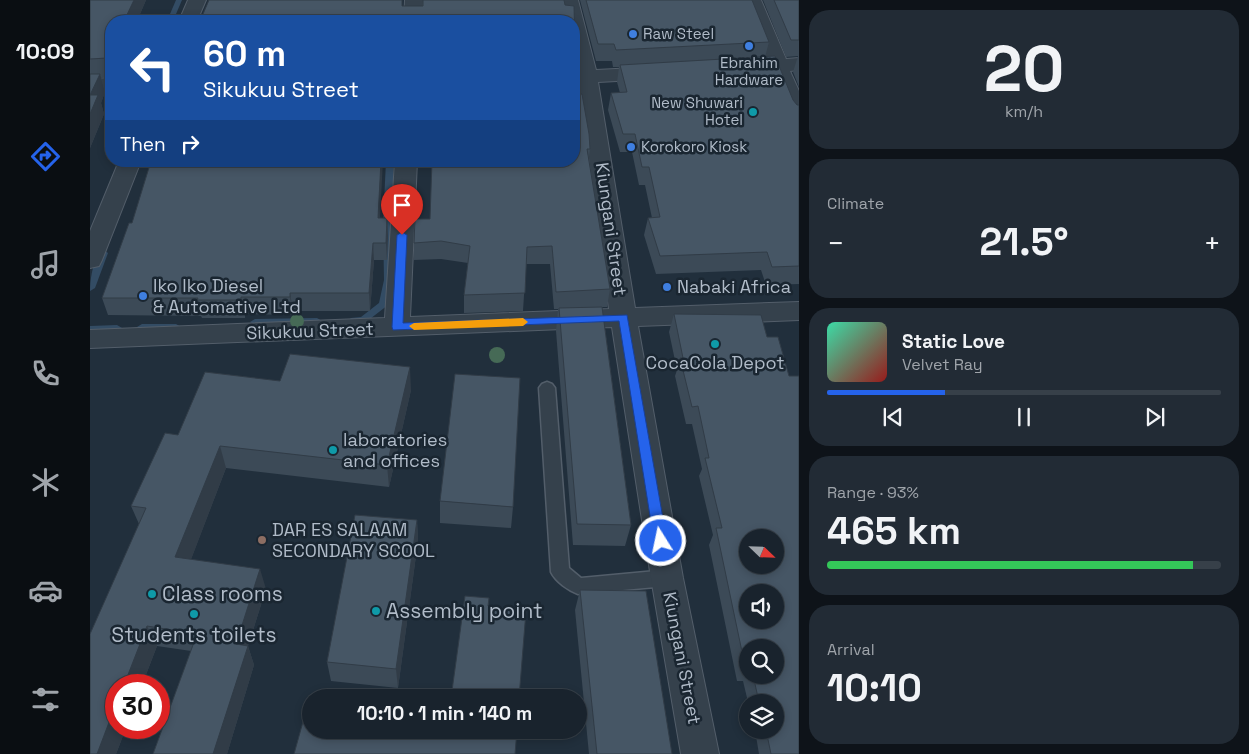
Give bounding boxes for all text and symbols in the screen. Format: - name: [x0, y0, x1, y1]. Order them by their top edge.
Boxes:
- place label: Raw Steel: [643, 24, 714, 43]
- text: 20: [984, 27, 1064, 110]
- marker: Raw Steel: [627, 28, 639, 40]
- text: 60 m: [203, 32, 286, 76]
- icon: left: [120, 35, 185, 100]
- text: 10:09: [16, 37, 74, 65]
- marker: Ebrahim Hardware: [743, 40, 755, 52]
- place label: Ebrahim Hardware: [715, 53, 783, 89]
- text: Sikukuu Street: [203, 75, 359, 103]
- place label: New Shuwari Hotel: [651, 93, 743, 129]
- text: km/h: [1005, 101, 1043, 122]
- marker: New Shuwari Hotel: [747, 106, 759, 118]
- icon: right: [176, 130, 204, 158]
- text: Then: [120, 132, 166, 157]
- place label: Korokoro Kiosk: [641, 137, 747, 156]
- icon: directions: [28, 139, 63, 174]
- marker: Korokoro Kiosk: [625, 141, 637, 153]
- street label: Kiungani Street: [591, 161, 632, 297]
- pin: [381, 184, 423, 235]
- icon: arrive: [388, 191, 416, 219]
- text: Climate: [827, 193, 884, 214]
- text: 21.5°: [980, 218, 1068, 266]
- text: −: [827, 225, 844, 261]
- text: +: [1204, 225, 1221, 261]
- icon: music: [28, 247, 63, 282]
- place label: Iko Iko Diesel & Automative Ltd: [153, 274, 301, 318]
- place label: Nabaki Africa: [677, 275, 791, 298]
- marker: Nabaki Africa: [661, 281, 673, 293]
- marker: Iko Iko Diesel & Automative Ltd: [137, 290, 149, 302]
- street label: Sikukuu Street: [246, 317, 374, 344]
- text: Static Love: [902, 329, 1005, 354]
- marker: CocaCola Depot: [709, 338, 721, 350]
- place label: CocaCola Depot: [645, 351, 785, 374]
- text: Velvet Ray: [902, 354, 983, 375]
- icon: phone: [28, 356, 63, 391]
- icon: previous: [879, 403, 907, 431]
- icon: pause: [1010, 403, 1038, 431]
- icon: next: [1141, 403, 1169, 431]
- place label: laboratories and offices: [343, 428, 447, 472]
- marker: laboratories and offices: [327, 444, 339, 456]
- icon: climate: [28, 465, 63, 500]
- text: Range · 93%: [827, 482, 919, 503]
- text: 465 km: [827, 507, 961, 555]
- position arrow: [634, 514, 686, 566]
- place label: DAR ES SALAAM SECONDARY SCOOL: [272, 518, 435, 562]
- north arrow: [739, 529, 784, 574]
- map controls: [739, 529, 784, 739]
- marker: DAR ES SALAAM SECONDARY SCOOL: [256, 534, 268, 546]
- icon: car: [28, 573, 63, 608]
- place label: Class rooms: [162, 580, 283, 607]
- button: sound: [739, 584, 784, 629]
- marker: Class rooms: [146, 588, 158, 600]
- street label: Kiungani Street: [658, 590, 707, 726]
- place label: Assembly point: [386, 597, 543, 624]
- marker: Assembly point: [370, 605, 382, 617]
- marker: Students toilets: [188, 608, 200, 620]
- place label: Students toilets: [111, 621, 277, 648]
- button: search: [739, 639, 784, 684]
- text: Arrival: [827, 639, 875, 660]
- text: 10:10: [827, 664, 922, 712]
- speed limit sign: 30: [105, 674, 170, 739]
- icon: filters: [28, 682, 63, 717]
- button: layers: [739, 694, 784, 739]
- text: 10:10 · 1 min · 140 m: [357, 701, 532, 726]

